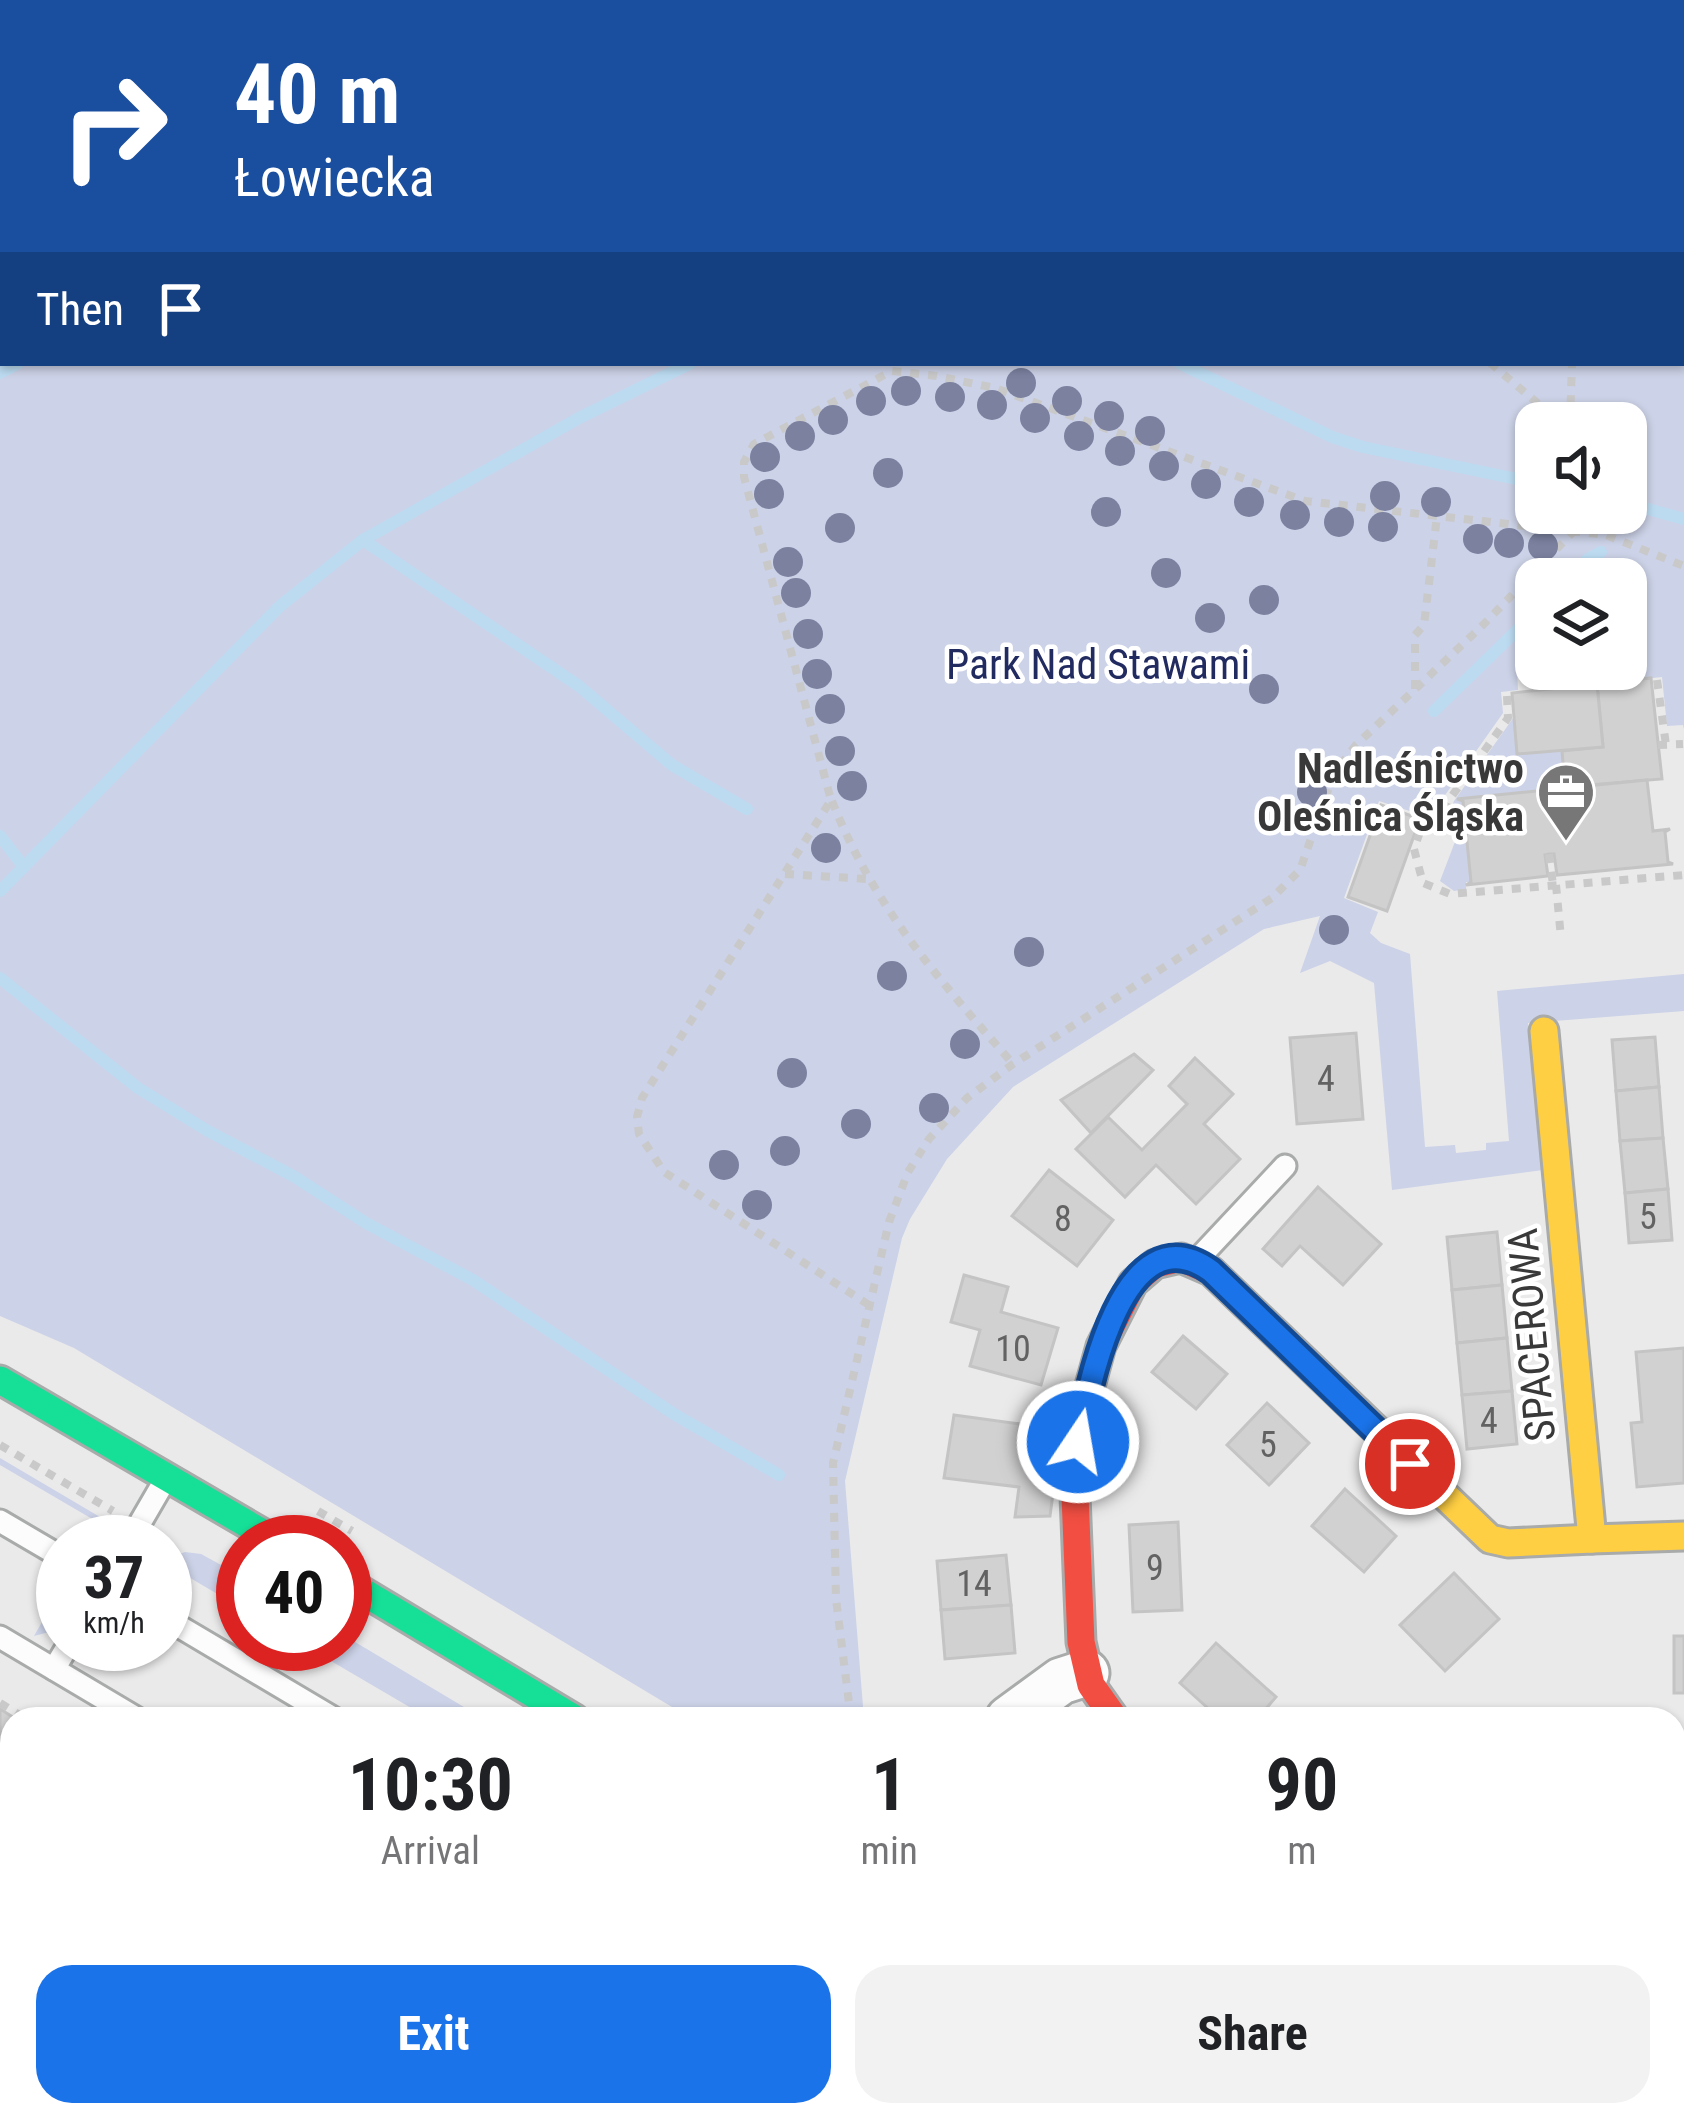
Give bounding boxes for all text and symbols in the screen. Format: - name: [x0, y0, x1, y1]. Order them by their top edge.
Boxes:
- text: 40 m: [234, 45, 401, 144]
- icon: right: [36, 48, 192, 204]
- text: Łowiecka: [234, 146, 435, 209]
- icon: arrive: [148, 276, 214, 342]
- text: Then: [36, 283, 124, 336]
- map controls: [1515, 402, 1647, 690]
- button: sound: [1515, 402, 1647, 534]
- button: layers: [1515, 558, 1647, 690]
- park label: Park Nad Stawami: [946, 640, 1250, 689]
- place label: Nadleśnictwo Oleśnica Śląska: [1257, 744, 1524, 841]
- office icon: Nadleśnictwo Oleśnica Śląska: [1535, 761, 1597, 843]
- house number: 4: [1317, 1058, 1335, 1100]
- house number: 5: [1639, 1196, 1657, 1238]
- house number: 8: [1054, 1198, 1072, 1240]
- street label: SPACEROWA: [1498, 1226, 1565, 1444]
- house number: 10: [995, 1328, 1031, 1370]
- position arrow: [1015, 1379, 1141, 1505]
- house number: 4: [1480, 1400, 1498, 1442]
- pin: [1359, 1413, 1461, 1515]
- house number: 5: [1259, 1424, 1277, 1466]
- icon: arrive: [1377, 1431, 1443, 1497]
- speed limit sign: 40: [216, 1515, 372, 1671]
- text: 37: [84, 1542, 144, 1613]
- house number: 9: [1146, 1547, 1164, 1589]
- house number: 14: [956, 1563, 992, 1605]
- text: km/h: [83, 1605, 145, 1640]
- text: 10:30: [348, 1743, 513, 1828]
- text: 1: [871, 1743, 907, 1828]
- text: 90: [1266, 1743, 1338, 1828]
- text: Arrival: [381, 1828, 480, 1874]
- text: min: [861, 1828, 918, 1874]
- text: m: [1287, 1828, 1317, 1874]
- button: Exit: [36, 1965, 831, 2103]
- button: Share: [855, 1965, 1650, 2103]

